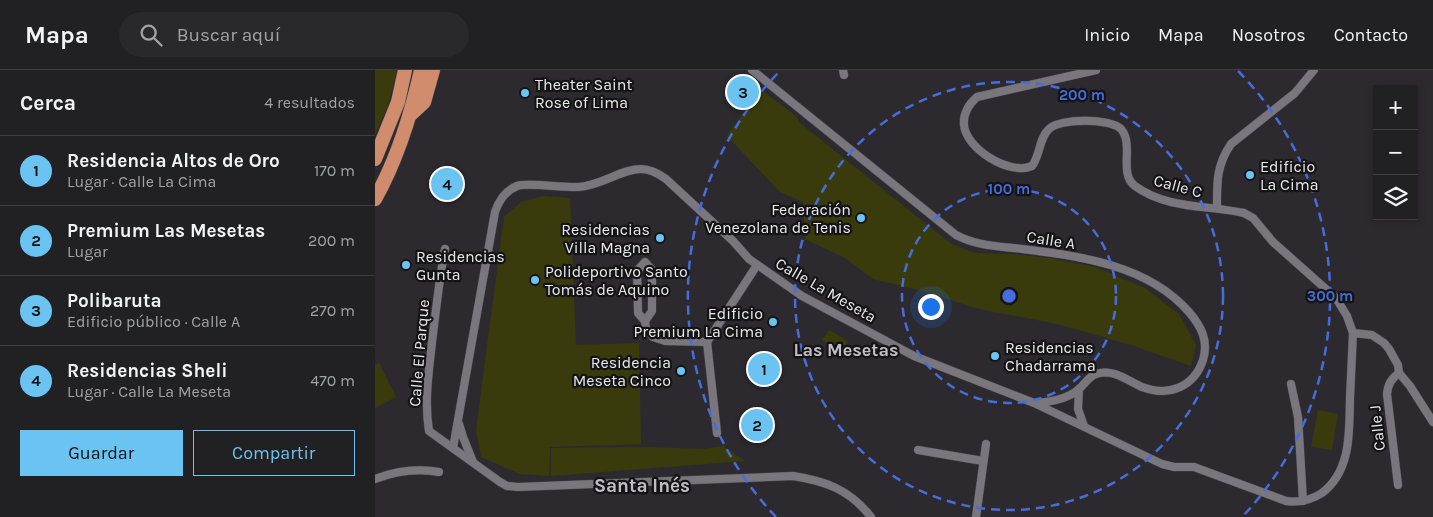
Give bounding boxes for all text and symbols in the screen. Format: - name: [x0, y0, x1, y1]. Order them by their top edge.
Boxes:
- search box: [119, 12, 469, 57]
- text: Mapa: [25, 21, 89, 49]
- icon: search: [137, 21, 165, 49]
- text: Buscar aquí: [177, 24, 280, 46]
- text: Inicio: [1084, 24, 1130, 46]
- text: Mapa: [1158, 24, 1204, 46]
- text: Nosotros: [1232, 24, 1306, 46]
- text: Contacto: [1334, 24, 1408, 46]
- pin: 3: [727, 73, 759, 111]
- place label: Theater Saint Rose of Lima: [535, 75, 632, 112]
- map controls: [1373, 85, 1418, 220]
- button: +: [1373, 85, 1418, 130]
- text: 200 m: [1059, 86, 1105, 104]
- marker: Theater Saint Rose of Lima: [519, 87, 531, 99]
- text: Cerca: [20, 91, 76, 115]
- text: 4 resultados: [264, 93, 355, 112]
- button: −: [1373, 130, 1418, 175]
- text: Residencia Altos de Oro: [67, 150, 280, 172]
- place label: Edificio La Cima: [1260, 157, 1318, 194]
- text: 1: [33, 161, 39, 180]
- text: 170 m: [314, 161, 355, 180]
- pin: 4: [431, 165, 463, 203]
- marker: Edificio La Cima: [1244, 169, 1256, 181]
- street label: Calle C: [1152, 170, 1204, 202]
- text: Lugar · Calle La Cima: [67, 172, 216, 191]
- button: layers: [1373, 175, 1418, 220]
- text: 100 m: [988, 180, 1030, 198]
- place label: Federación Venezolana de Tenis: [705, 200, 851, 237]
- marker: Federación Venezolana de Tenis: [855, 212, 867, 224]
- text: Premium Las Mesetas: [67, 220, 265, 242]
- place label: Residencias Villa Magna: [561, 220, 650, 257]
- street label: Calle A: [1025, 227, 1077, 253]
- text: 2: [31, 231, 41, 250]
- text: 200 m: [308, 231, 355, 250]
- marker: Residencias Villa Magna: [654, 232, 666, 244]
- text: Lugar: [67, 242, 108, 261]
- place label: Residencias Gunta: [416, 247, 505, 284]
- street label: Calle La Meseta: [772, 254, 880, 326]
- marker: Residencias Gunta: [400, 259, 412, 271]
- place label: Polideportivo Santo Tomás de Aquino: [545, 262, 688, 299]
- marker: Polideportivo Santo Tomás de Aquino: [529, 274, 541, 286]
- centre of rings: [1000, 287, 1018, 305]
- text: 300 m: [1307, 287, 1353, 305]
- text: Polibaruta: [67, 290, 162, 312]
- your location: [918, 294, 944, 320]
- street label: Calle El Parque: [405, 299, 433, 407]
- text: 3: [31, 301, 41, 320]
- text: 270 m: [310, 301, 355, 320]
- place label: Edificio Premium La Cima: [634, 304, 763, 341]
- text: Edificio público · Calle A: [67, 312, 240, 331]
- marker: Edificio Premium La Cima: [767, 316, 779, 328]
- place label: Residencias Chadarrama: [1005, 338, 1096, 375]
- district label: Las Mesetas: [794, 339, 898, 361]
- pin: 1: [748, 350, 780, 388]
- marker: Residencias Chadarrama: [989, 350, 1001, 362]
- place label: Residencia Meseta Cinco: [573, 353, 671, 390]
- text: Residencias Sheli: [67, 360, 227, 382]
- marker: Residencia Meseta Cinco: [675, 365, 687, 377]
- text: 4: [31, 371, 41, 390]
- text: 470 m: [310, 371, 355, 390]
- text: Lugar · Calle La Meseta: [67, 382, 231, 401]
- street label: Calle J: [1365, 404, 1389, 452]
- pin: 2: [741, 406, 773, 444]
- button: Guardar: [20, 430, 183, 476]
- button: Compartir: [193, 430, 355, 476]
- district label: Santa Inés: [594, 475, 690, 497]

